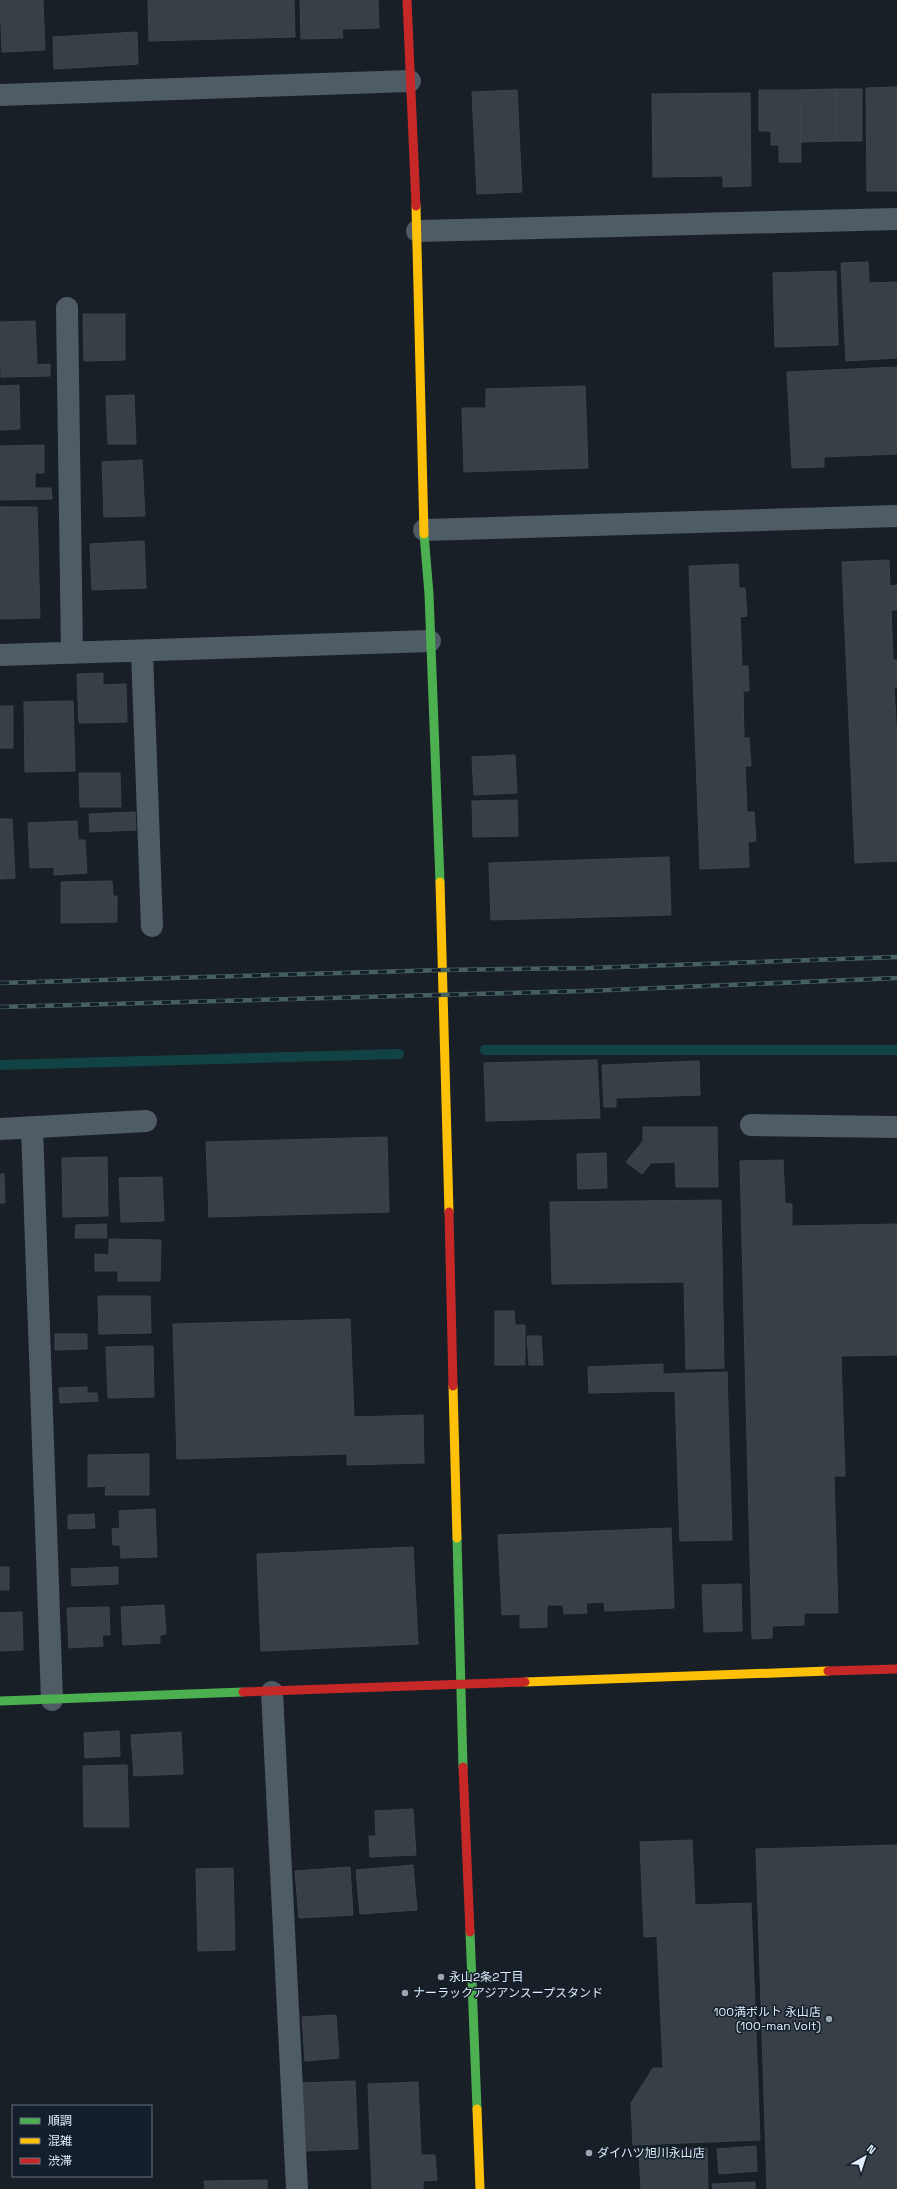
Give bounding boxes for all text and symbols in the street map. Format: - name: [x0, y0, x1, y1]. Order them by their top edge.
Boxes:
- place label: 永山2条2丁目: [449, 1969, 523, 1985]
- marker: 永山2条2丁目: [436, 1972, 446, 1982]
- place label: ナーラックアジアンスープスタンド: [413, 1985, 603, 2001]
- marker: ナーラックアジアンスープスタンド: [400, 1988, 410, 1998]
- place label: 100満ボルト 永山店 (100-man Volt): [714, 2004, 821, 2034]
- marker: 100満ボルト 永山店 (100-man Volt): [824, 2014, 834, 2024]
- legend: [12, 2105, 152, 2177]
- text: 順調: [48, 2113, 72, 2129]
- text: 混雑: [48, 2133, 72, 2149]
- north arrow: [845, 2137, 885, 2177]
- text: N: [864, 2141, 879, 2157]
- place label: ダイハツ旭川永山店: [597, 2145, 705, 2161]
- marker: ダイハツ旭川永山店: [584, 2148, 594, 2158]
- text: 渋滞: [48, 2153, 72, 2169]

